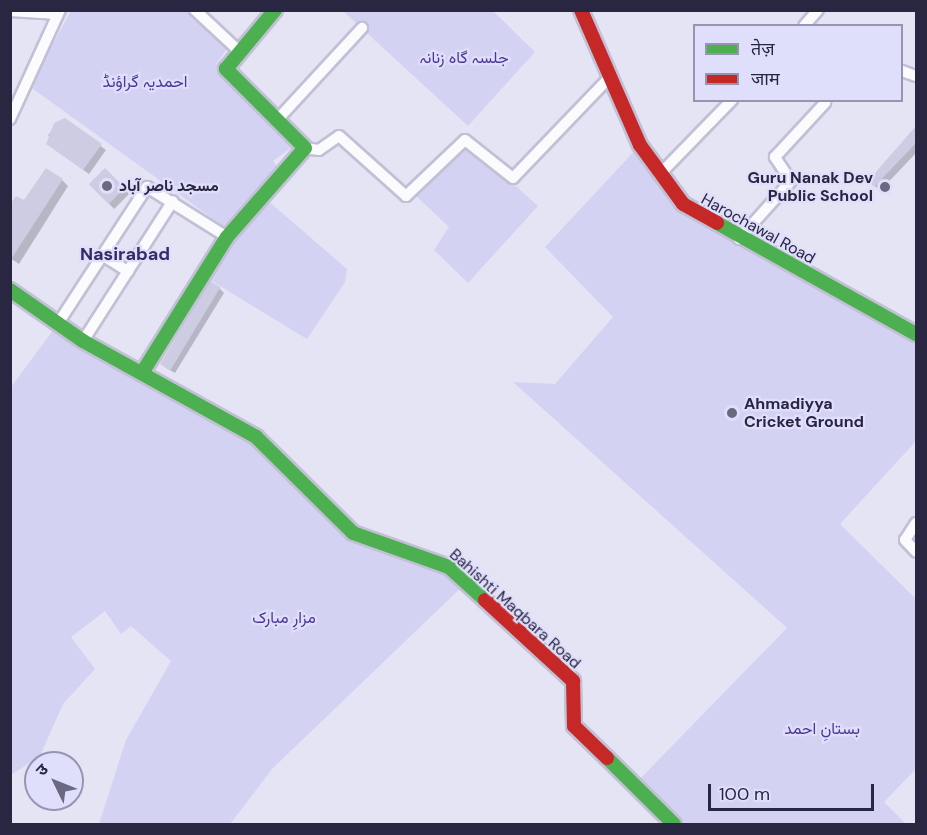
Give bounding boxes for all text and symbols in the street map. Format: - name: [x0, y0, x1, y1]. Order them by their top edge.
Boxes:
- legend: [693, 24, 903, 102]
- text: तेज़: [751, 37, 775, 61]
- park label: جلسہ گاہ زنانہ: [419, 48, 509, 68]
- text: जाम: [751, 67, 780, 91]
- park label: احمدیہ گراؤنڈ: [103, 72, 187, 92]
- place label: Guru Nanak Dev Public School: [748, 168, 873, 206]
- place label: مسجد ناصر آباد: [119, 176, 219, 196]
- marker: مسجد ناصر آباد: [100, 179, 114, 193]
- marker: Guru Nanak Dev Public School: [878, 180, 892, 194]
- street label: Harochawal Road: [698, 190, 818, 268]
- district label: Nasirabad: [80, 243, 170, 265]
- place label: Ahmadiyya Cricket Ground: [744, 394, 864, 432]
- marker: Ahmadiyya Cricket Ground: [725, 406, 739, 420]
- street label: Bahishti Maqbara Road: [445, 545, 585, 673]
- park label: مزارِ مبارک: [252, 608, 316, 628]
- park label: بستانِ احمد: [784, 719, 860, 739]
- north arrow: [24, 751, 84, 811]
- text: उ: [31, 759, 53, 780]
- scale bar: [711, 772, 878, 810]
- text: 100 m: [719, 782, 770, 806]

